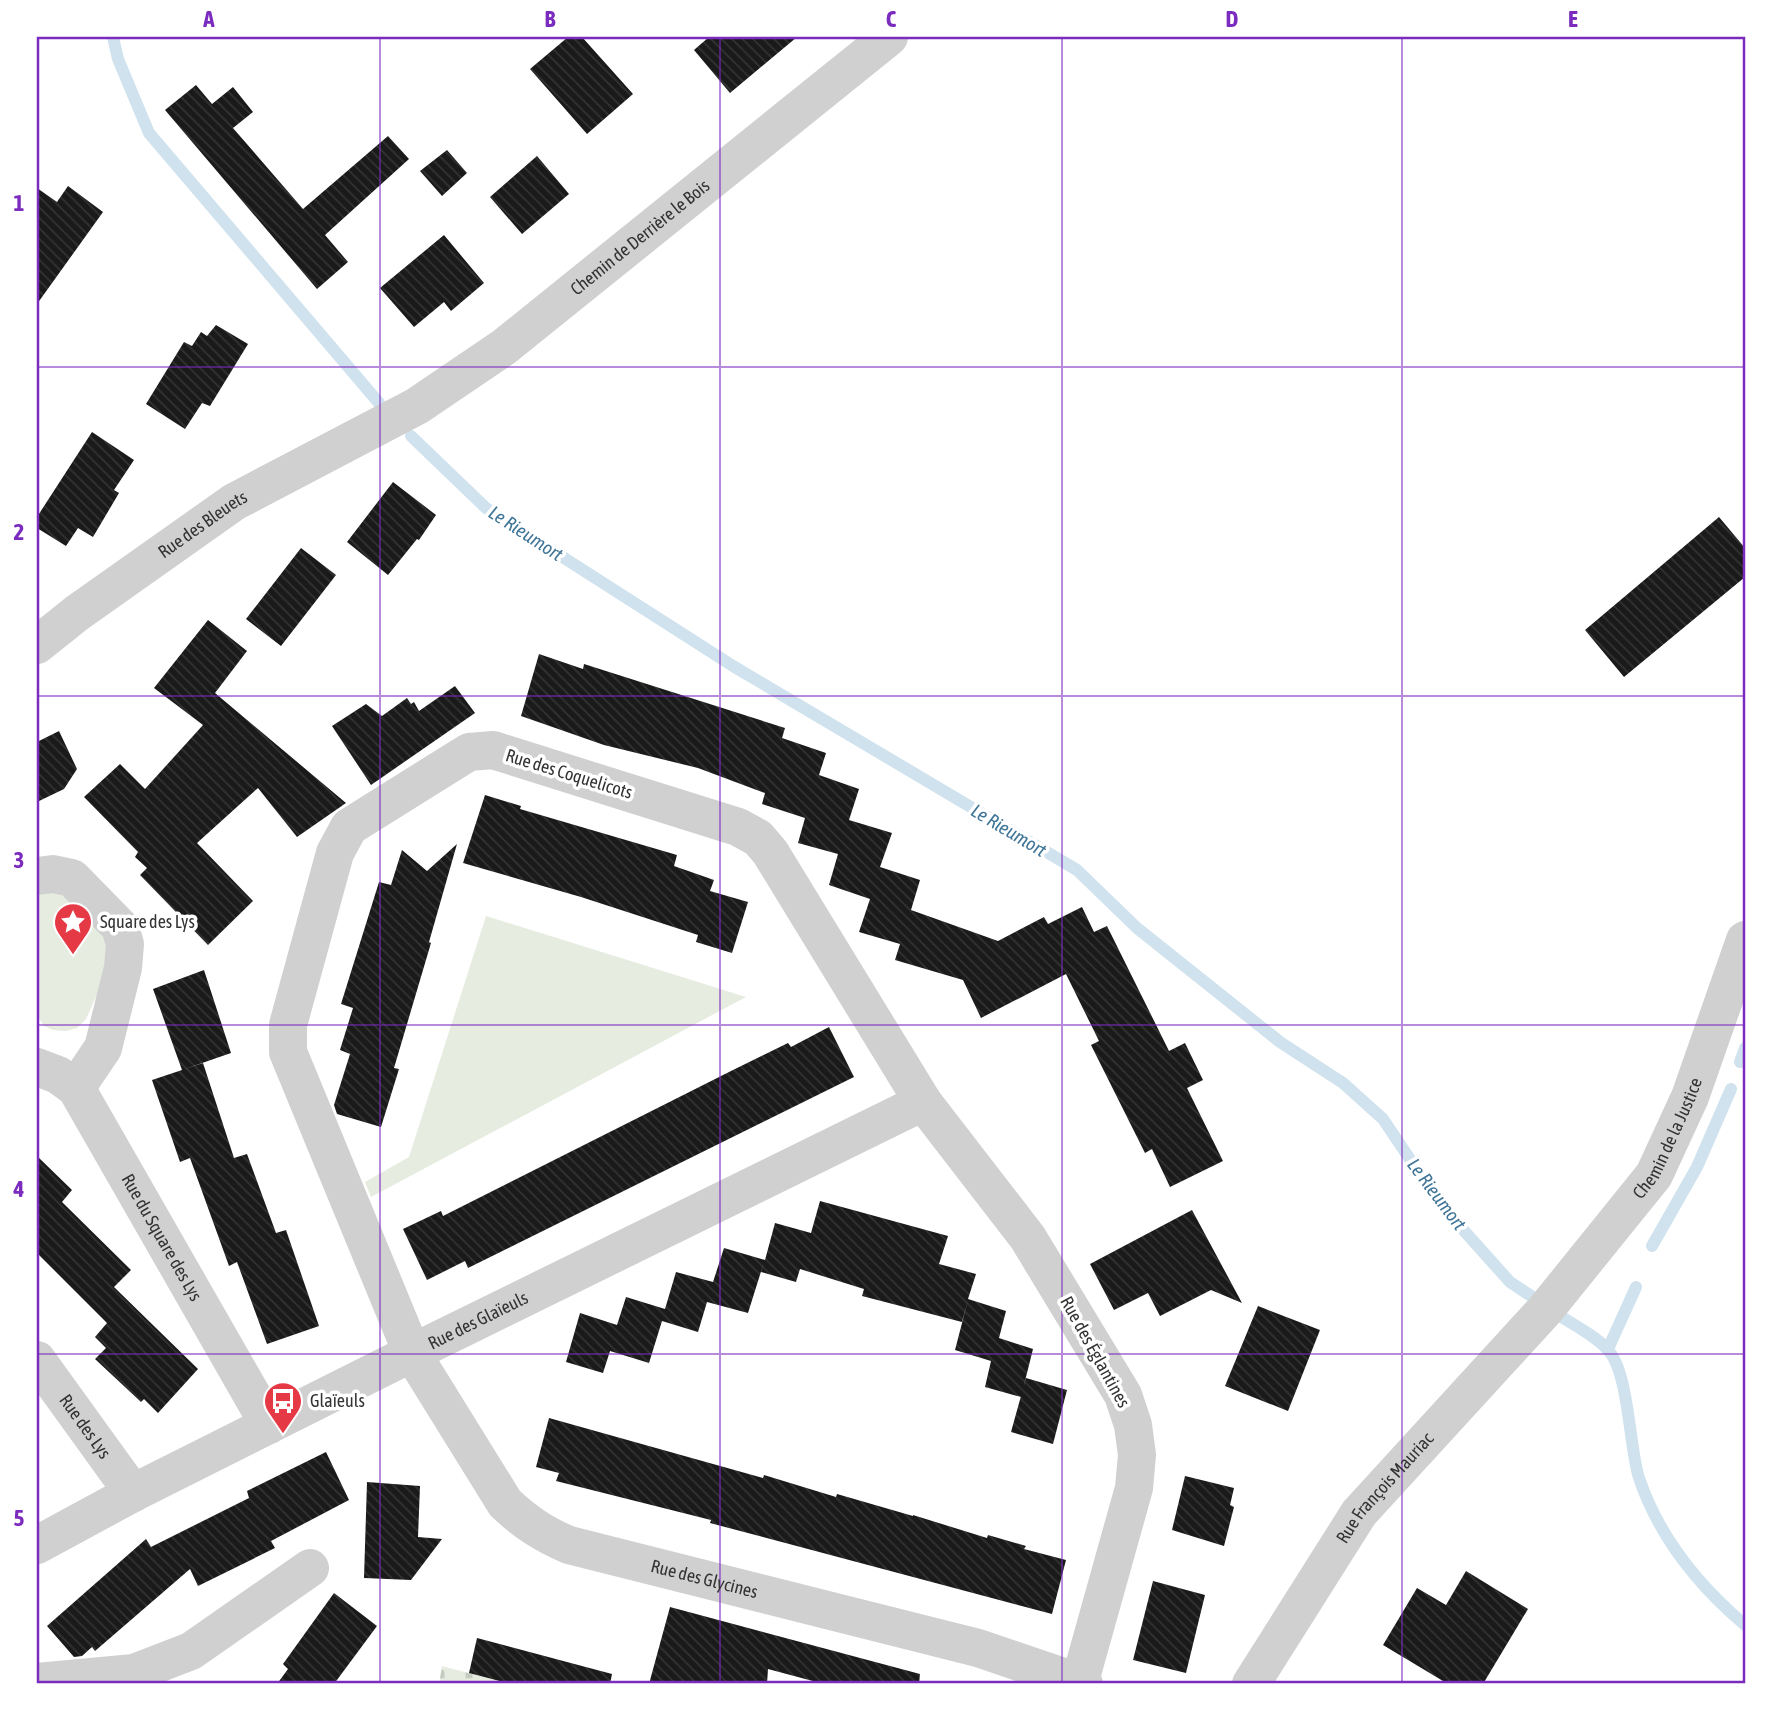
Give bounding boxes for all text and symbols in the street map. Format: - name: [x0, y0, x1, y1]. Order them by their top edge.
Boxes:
- text: A: [202, 6, 215, 32]
- text: B: [545, 6, 556, 32]
- text: C: [886, 6, 897, 32]
- text: D: [1226, 6, 1239, 32]
- text: E: [1568, 6, 1578, 32]
- street label: Chemin de Derrière le Bois: [566, 175, 714, 299]
- text: 1: [14, 190, 25, 216]
- street label: Rue des Bleuets: [154, 486, 250, 562]
- water label: Le Rieumort: [485, 501, 568, 565]
- text: 2: [14, 519, 24, 545]
- street label: Rue des Coquelicots: [503, 744, 635, 803]
- water label: Le Rieumort: [967, 799, 1051, 861]
- text: 3: [14, 847, 24, 873]
- place icon: Square des Lys: [52, 901, 94, 956]
- place label: Square des Lys: [100, 911, 195, 932]
- street label: Chemin de la Justice: [1628, 1075, 1706, 1203]
- water label: Le Rieumort: [1403, 1154, 1471, 1234]
- street label: Rue du Square des Lys: [117, 1170, 207, 1305]
- text: 4: [13, 1176, 25, 1202]
- street label: Rue des Glaïeuls: [424, 1287, 531, 1353]
- street label: Rue des Églantines: [1056, 1293, 1135, 1411]
- bus stop icon: Glaïeuls: [262, 1380, 304, 1435]
- street label: Rue des Lys: [55, 1390, 116, 1462]
- place label: Glaïeuls: [310, 1390, 365, 1411]
- street label: Rue François Mauriac: [1332, 1428, 1438, 1547]
- text: 5: [14, 1505, 25, 1531]
- street label: Rue des Glycines: [649, 1555, 760, 1602]

